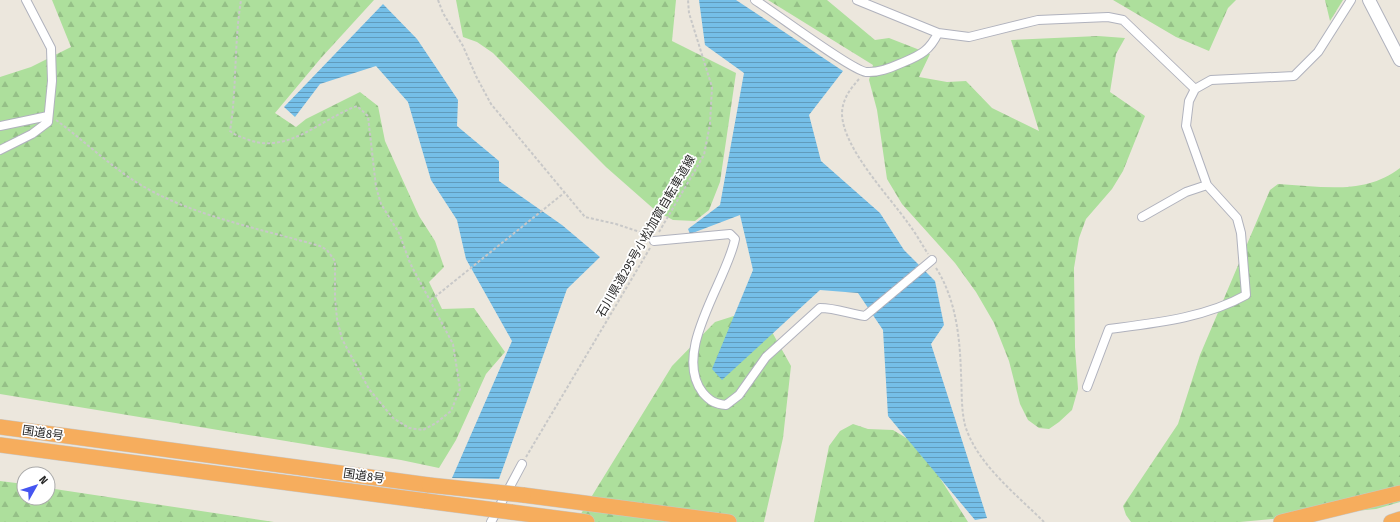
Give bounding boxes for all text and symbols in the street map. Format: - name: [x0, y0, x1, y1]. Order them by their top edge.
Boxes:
- street label: 石川県道295号小松加賀自転車道線: [594, 153, 698, 319]
- street label: 国道8号: [21, 423, 65, 443]
- north arrow: [16, 466, 56, 506]
- street label: 国道8号: [342, 466, 386, 486]
- text: N: [36, 473, 51, 487]

